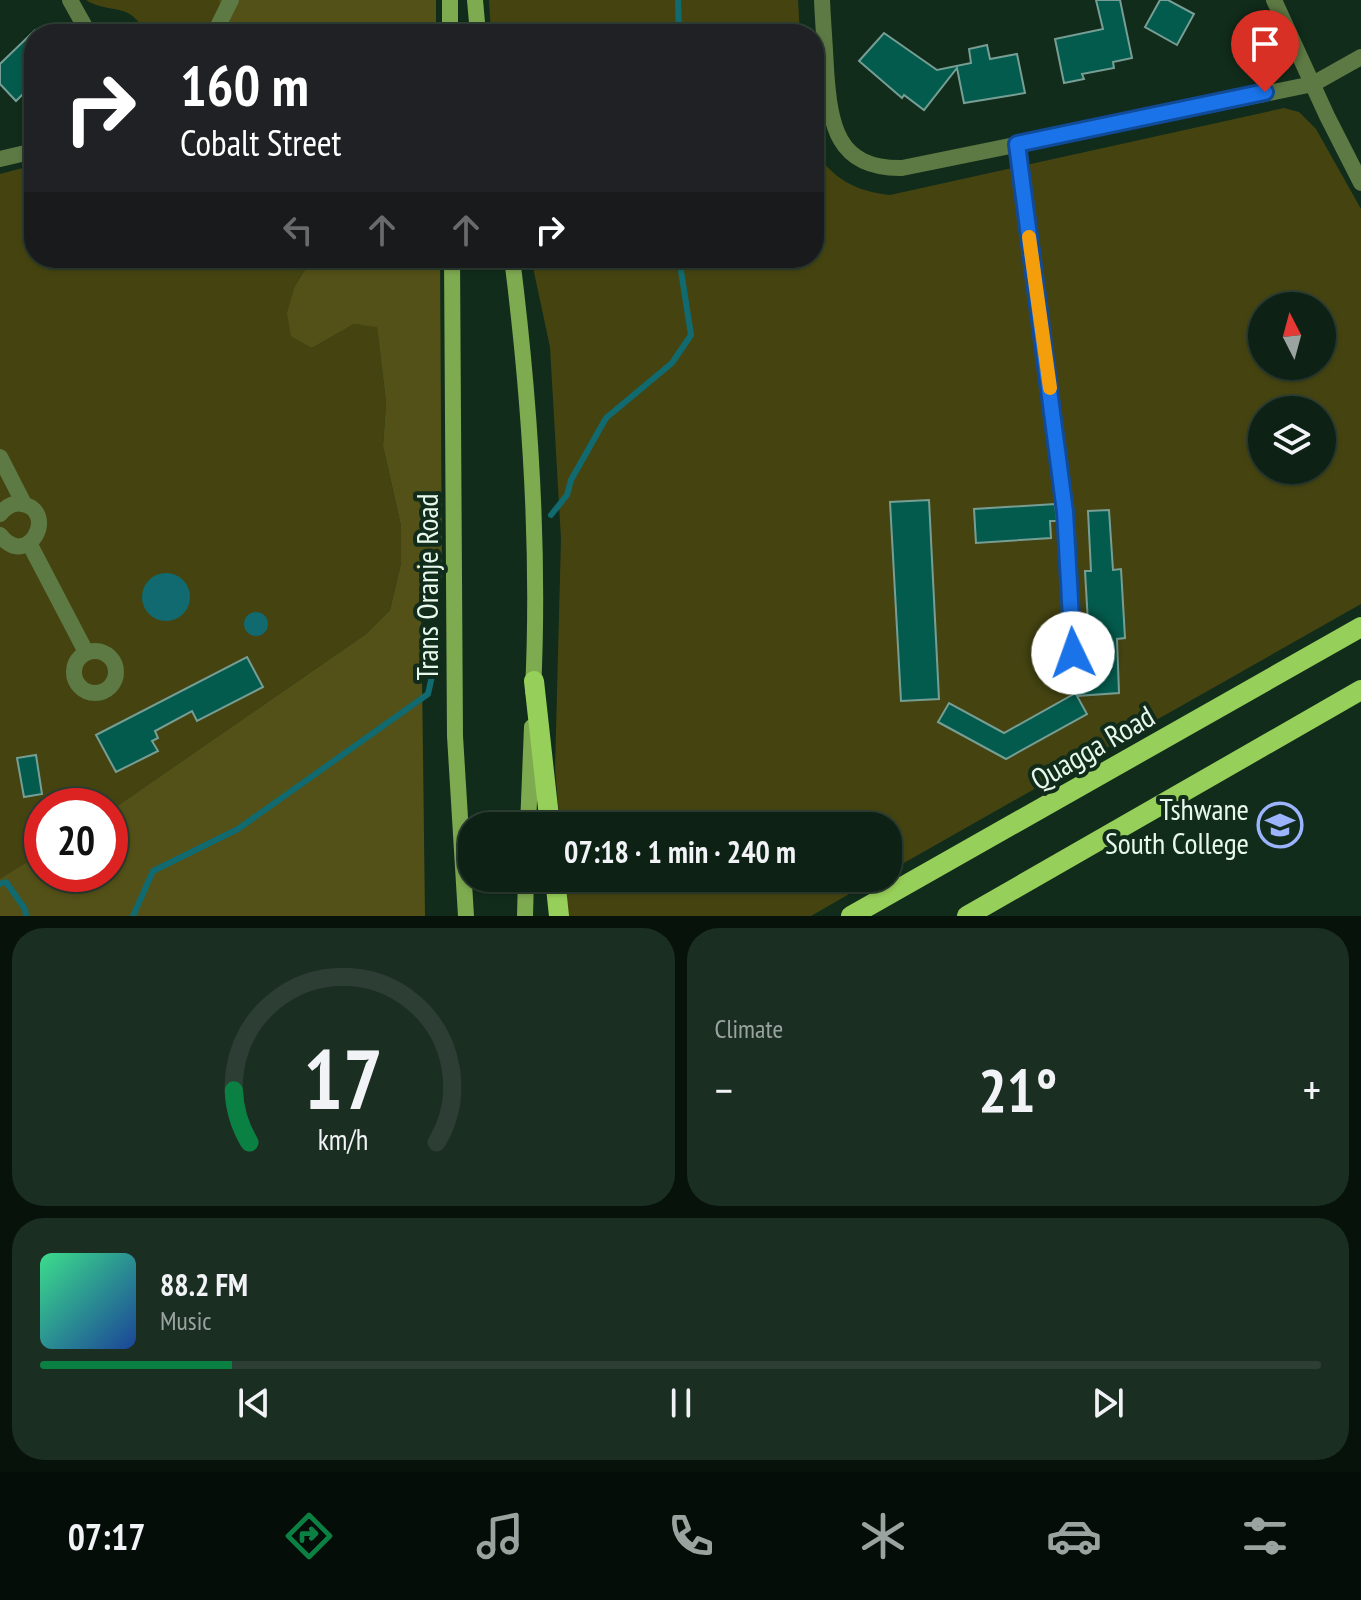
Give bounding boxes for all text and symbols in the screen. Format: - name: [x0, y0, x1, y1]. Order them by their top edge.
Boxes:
- pin: [1231, 10, 1299, 92]
- icon: arrive: [1243, 22, 1287, 66]
- text: 160 m: [180, 49, 309, 121]
- icon: right: [48, 56, 152, 160]
- text: Cobalt Street: [180, 119, 342, 166]
- icon: left: [276, 208, 320, 252]
- icon: ahead: [360, 208, 404, 252]
- icon: ahead: [444, 208, 488, 252]
- icon: right: [528, 208, 572, 252]
- north arrow: [1248, 292, 1336, 380]
- map controls: [1248, 292, 1336, 484]
- button: layers: [1248, 396, 1336, 484]
- street label: Trans Oranje Road: [407, 494, 446, 681]
- position arrow: [1031, 611, 1115, 695]
- street label: Quagga Road: [1023, 696, 1161, 798]
- speed limit sign: 20: [24, 788, 128, 892]
- place label: Tshwane South College: [1105, 789, 1249, 862]
- school or university icon: Tshwane South College: [1256, 801, 1304, 849]
- text: 07:18 · 1 min · 240 m: [564, 832, 796, 871]
- text: Climate: [715, 1012, 783, 1045]
- text: 17: [303, 1024, 383, 1132]
- text: 21°: [978, 1051, 1057, 1129]
- text: −: [715, 1061, 733, 1118]
- text: +: [1303, 1061, 1321, 1118]
- text: km/h: [318, 1121, 369, 1158]
- text: 88.2 FM: [160, 1265, 248, 1304]
- text: Music: [160, 1304, 212, 1337]
- icon: previous: [232, 1381, 276, 1425]
- icon: pause: [659, 1381, 703, 1425]
- icon: next: [1086, 1381, 1130, 1425]
- icon: directions: [281, 1508, 337, 1564]
- icon: music: [472, 1508, 528, 1564]
- icon: phone: [663, 1508, 719, 1564]
- icon: climate: [855, 1508, 911, 1564]
- icon: car: [1046, 1508, 1102, 1564]
- icon: filters: [1237, 1508, 1293, 1564]
- text: 07:17: [68, 1513, 146, 1560]

